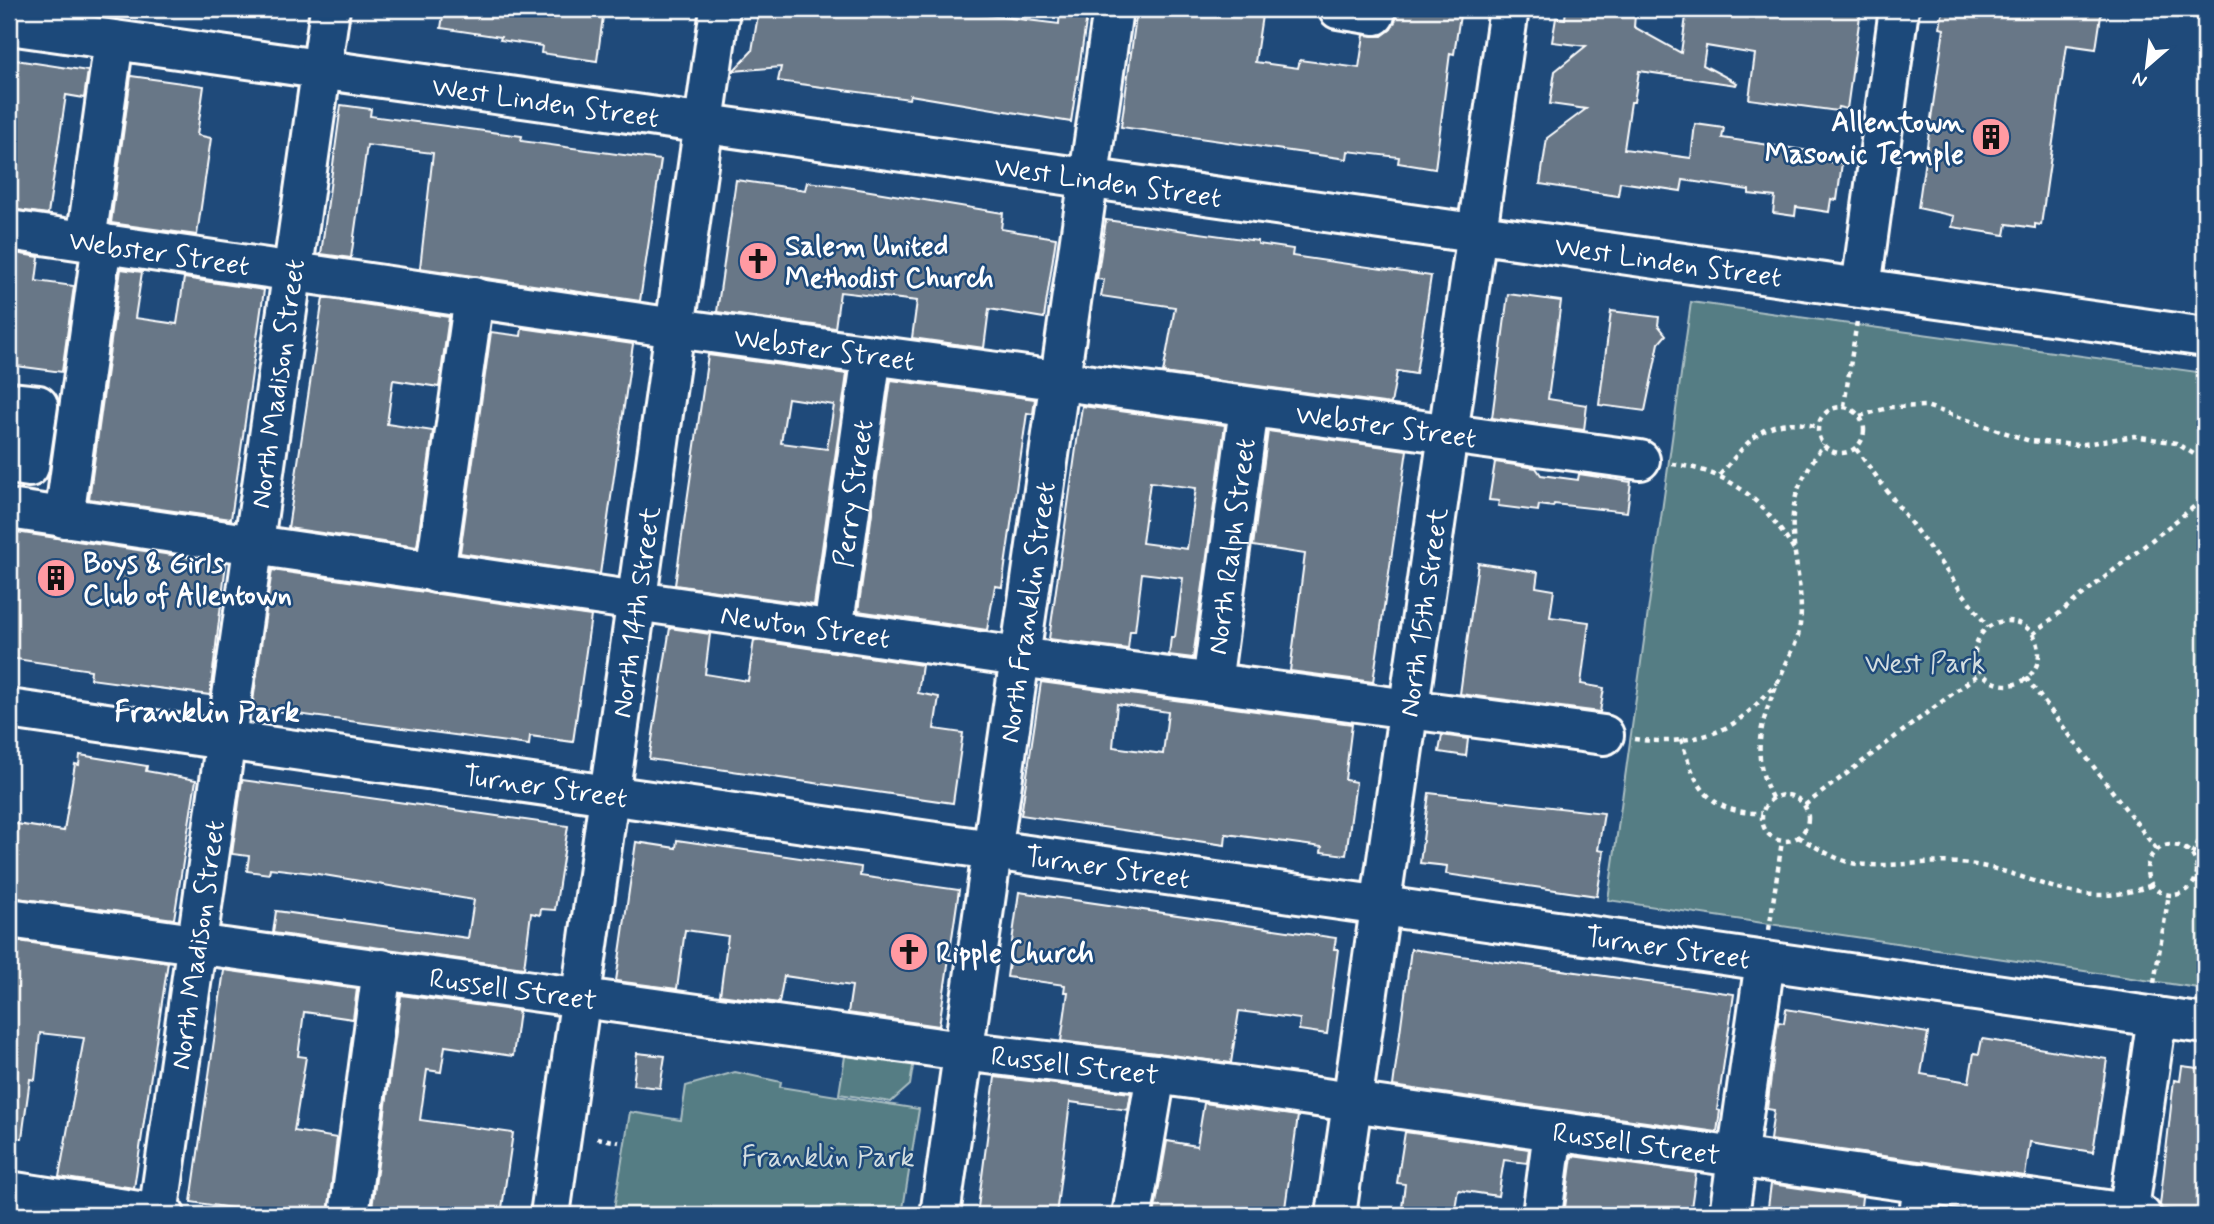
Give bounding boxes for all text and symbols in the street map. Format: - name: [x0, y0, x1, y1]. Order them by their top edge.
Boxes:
- north arrow: [2112, 32, 2182, 102]
- text: N: [2128, 66, 2151, 94]
- street label: West Linden Street: [429, 69, 661, 138]
- place label: Allentown Masonic Temple: [1765, 105, 1965, 174]
- building icon: Allentown Masonic Temple: [1970, 116, 2012, 158]
- street label: West Linden Street: [992, 149, 1224, 218]
- street label: Webster Street: [66, 223, 252, 286]
- place label: Salem United Methodist Church: [785, 229, 994, 298]
- street label: West Linden Street: [1552, 229, 1784, 298]
- church icon: Salem United Methodist Church: [737, 240, 779, 282]
- street label: North Madison Street: [243, 257, 315, 511]
- street label: Webster Street: [731, 320, 917, 382]
- street label: Webster Street: [1293, 397, 1479, 458]
- street label: Perry Street: [826, 417, 884, 570]
- street label: North Ralph Street: [1200, 436, 1266, 657]
- street label: North Franklin Street: [992, 479, 1066, 746]
- street label: North 14th Street: [604, 504, 671, 721]
- street label: North 15th Street: [1392, 505, 1458, 720]
- place label: Boys & Girls Club of Allentown: [83, 546, 292, 615]
- building icon: Boys & Girls Club of Allentown: [35, 557, 77, 599]
- street label: Newton Street: [718, 597, 892, 659]
- park label: West Park: [1865, 646, 1985, 683]
- district label: Franklin Park: [114, 693, 300, 732]
- street label: Turner Street: [460, 758, 630, 819]
- street label: North Madison Street: [163, 818, 235, 1072]
- street label: Turner Street: [1023, 839, 1192, 899]
- street label: Turner Street: [1583, 919, 1752, 980]
- church icon: Ripple Church: [888, 931, 930, 973]
- place label: Ripple Church: [936, 936, 1094, 973]
- street label: Russell Street: [427, 961, 599, 1021]
- street label: Russell Street: [989, 1039, 1161, 1095]
- street label: Russell Street: [1550, 1115, 1722, 1176]
- park label: Franklin Park: [741, 1140, 915, 1177]

